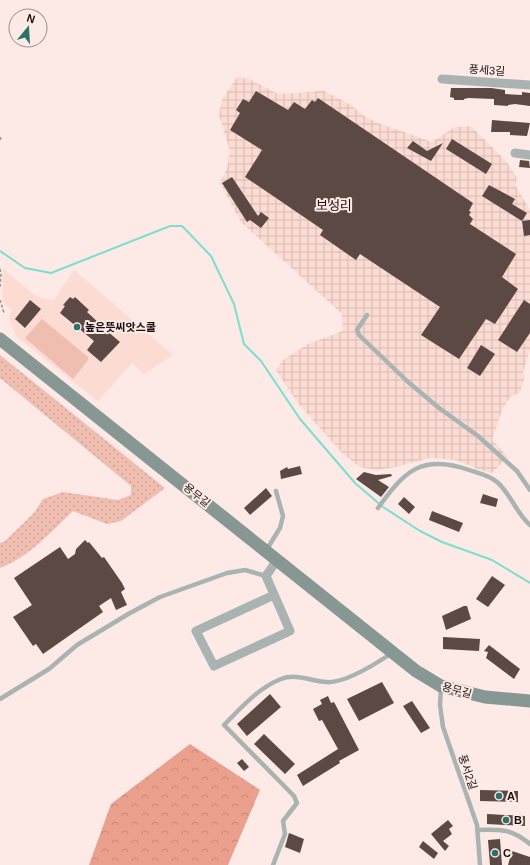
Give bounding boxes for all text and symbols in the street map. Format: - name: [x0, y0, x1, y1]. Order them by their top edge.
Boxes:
- north arrow: [8, 8, 48, 48]
- text: N: [25, 12, 37, 25]
- street label: 풍세3길: [468, 63, 506, 77]
- district label: 보성리: [316, 198, 352, 213]
- place label: 높은뜻씨앗스쿨: [85, 321, 156, 333]
- marker: 높은뜻씨앗스쿨: [72, 322, 82, 332]
- street label: 용무길: [181, 481, 213, 509]
- street label: 용무길: [441, 680, 473, 700]
- street label: 풍서2길: [456, 753, 480, 791]
- place label: A: [507, 790, 515, 802]
- marker: A: [494, 791, 504, 801]
- place label: B: [514, 814, 522, 826]
- marker: B: [501, 815, 511, 825]
- place label: C: [503, 847, 511, 859]
- marker: C: [490, 848, 500, 858]

